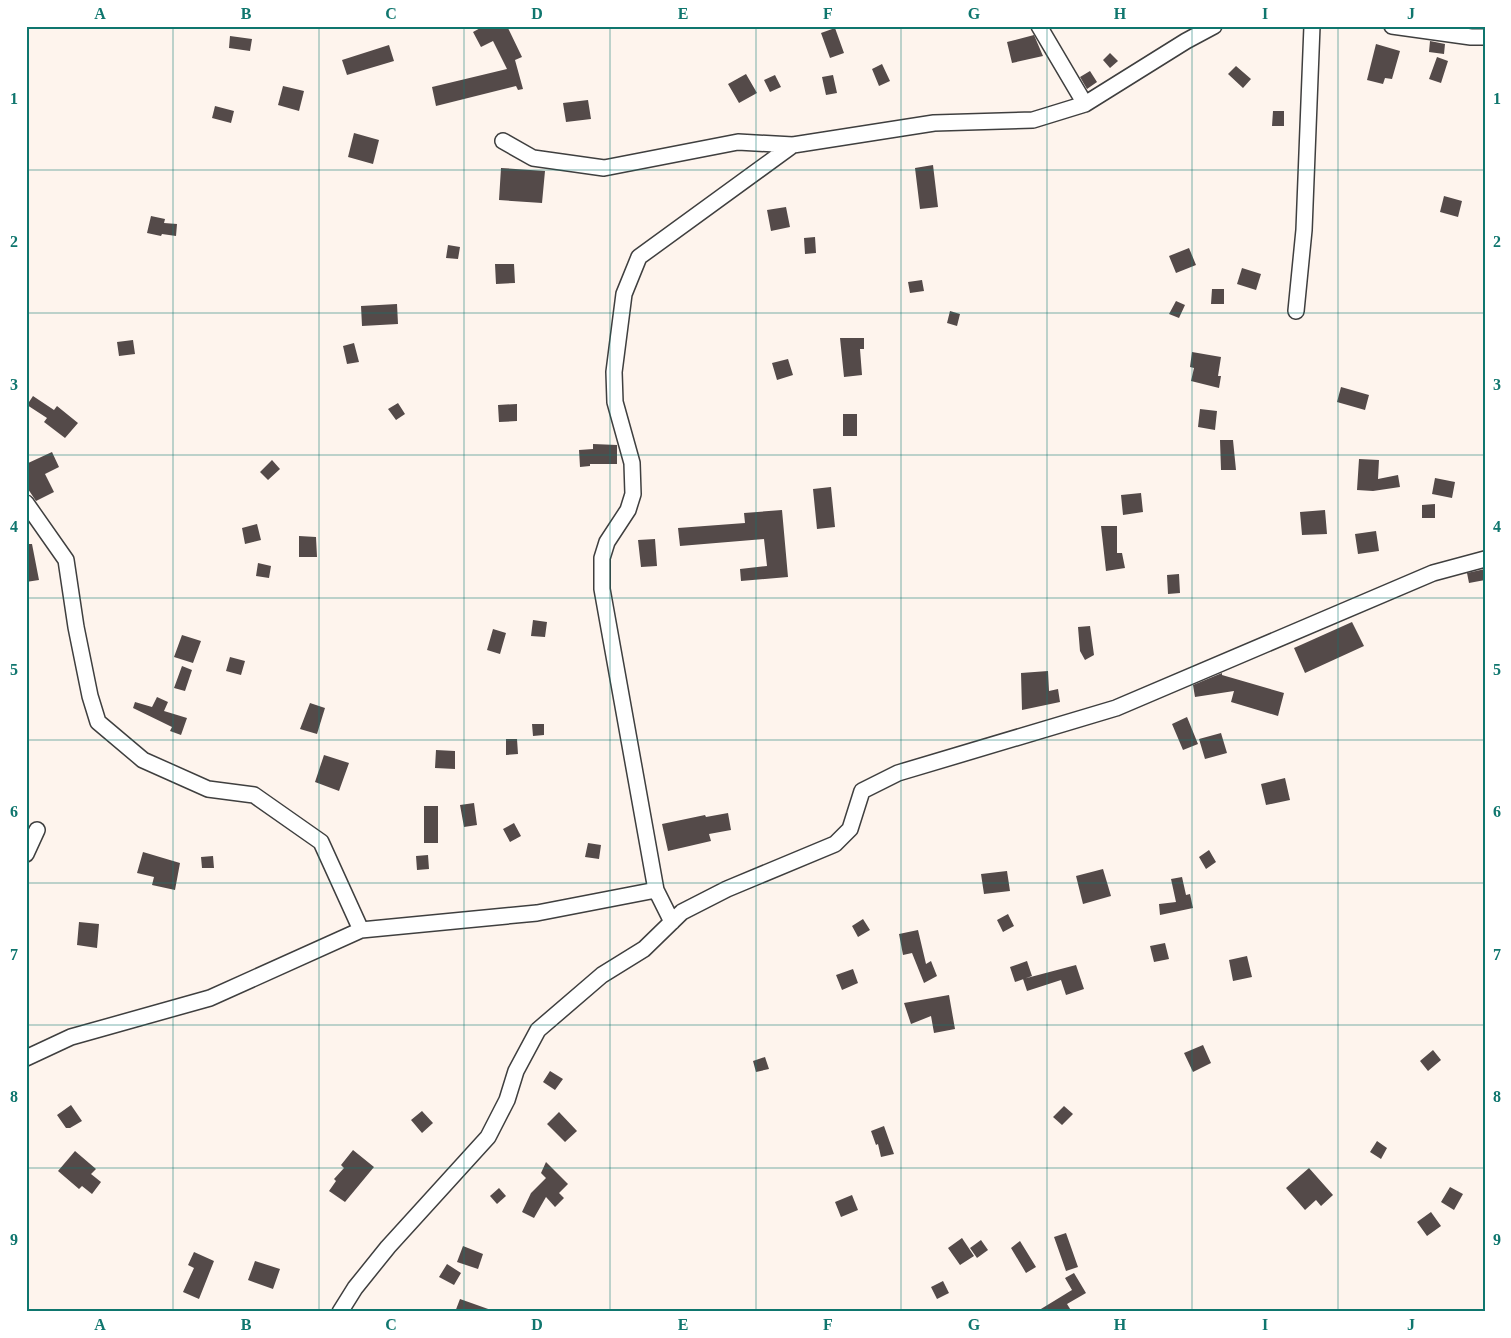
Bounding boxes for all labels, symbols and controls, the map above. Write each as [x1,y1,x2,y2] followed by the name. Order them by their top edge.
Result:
[94,5,106,22] text: A
[241,5,252,22] text: B
[385,5,397,22] text: C
[531,5,543,22] text: D
[678,5,688,22] text: E
[823,5,833,22] text: F
[968,5,981,22] text: G
[1114,5,1127,22] text: H
[1262,5,1268,22] text: I
[1407,5,1415,22] text: J
[10,90,18,107] text: 1
[1493,90,1501,107] text: 1
[10,233,18,250] text: 2
[1493,233,1501,250] text: 2
[10,376,18,393] text: 3
[1493,376,1501,393] text: 3
[10,518,18,535] text: 4
[1493,518,1501,535] text: 4
[10,661,18,678] text: 5
[1493,661,1501,678] text: 5
[10,803,18,820] text: 6
[1493,803,1501,820] text: 6
[10,946,18,963] text: 7
[1493,946,1501,963] text: 7
[10,1088,18,1105] text: 8
[1493,1088,1501,1105] text: 8
[10,1231,18,1248] text: 9
[1493,1231,1501,1248] text: 9
[94,1316,106,1333] text: A
[241,1316,252,1333] text: B
[385,1316,397,1333] text: C
[531,1316,543,1333] text: D
[678,1316,688,1333] text: E
[823,1316,833,1333] text: F
[968,1316,981,1333] text: G
[1114,1316,1127,1333] text: H
[1262,1316,1268,1333] text: I
[1407,1316,1415,1333] text: J

